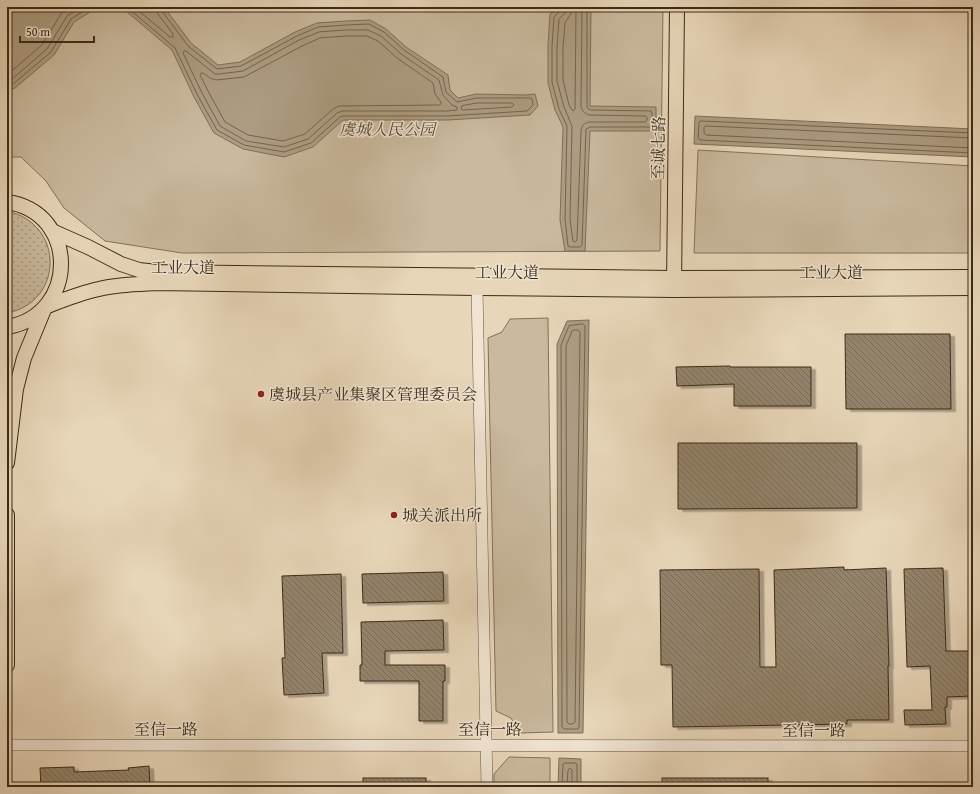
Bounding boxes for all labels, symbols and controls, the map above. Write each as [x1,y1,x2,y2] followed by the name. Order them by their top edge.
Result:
[20,18,94,44] scale bar
[26,23,50,40] text: 50 m
[645,116,671,180] street label: 至诚七路
[339,117,438,141] park label: 虞城人民公园
[151,255,215,279] street label: 工业大道
[475,260,539,284] street label: 工业大道
[799,260,863,284] street label: 工业大道
[269,382,477,406] place label: 虞城县产业集聚区管理委员会
[256,389,266,399] marker: 虞城县产业集聚区管理委员会
[402,503,482,527] place label: 城关派出所
[389,510,399,520] marker: 城关派出所
[134,717,198,741] street label: 至信一路
[458,717,522,741] street label: 至信一路
[782,718,846,742] street label: 至信一路

